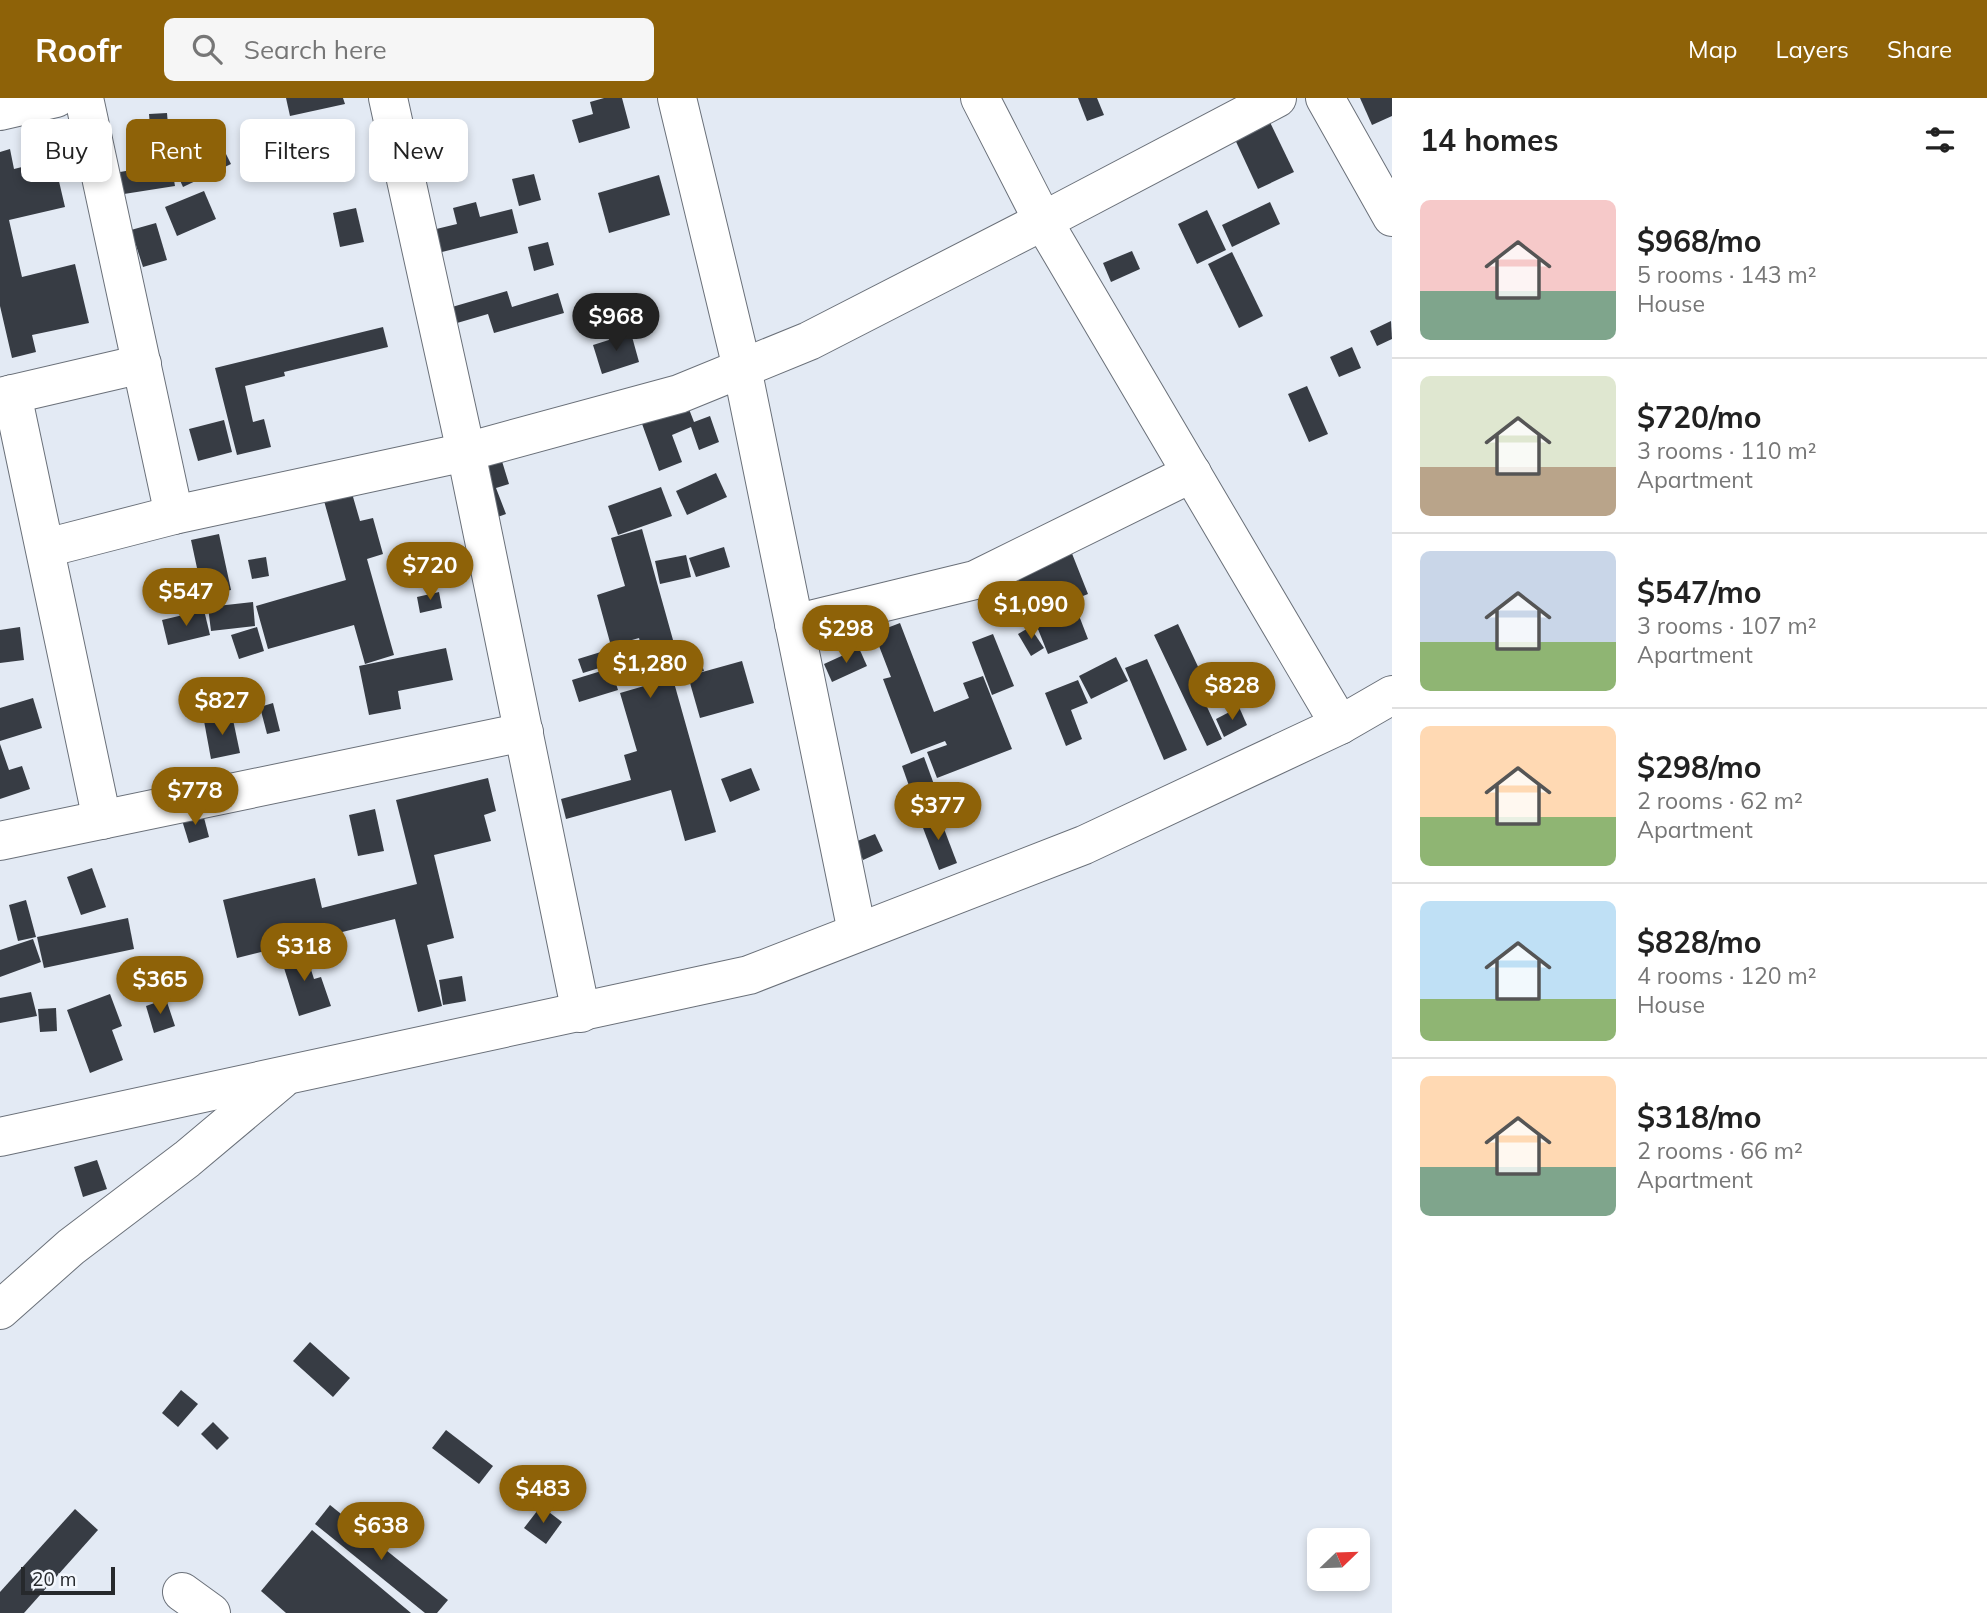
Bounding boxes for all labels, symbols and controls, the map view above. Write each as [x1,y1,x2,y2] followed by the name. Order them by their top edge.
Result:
[164,18,654,81] search box
[35,29,122,70] text: Roofr
[188,30,226,68] icon: search
[244,33,387,66] text: Search here
[1688,34,1737,64] text: Map
[1775,34,1849,64] text: Layers
[1887,34,1952,64] text: Share
[21,119,112,182] chip: Buy
[126,119,226,182] chip: Rent
[240,119,355,182] chip: Filters
[369,119,468,182] chip: New
[1420,121,1559,159] text: 14 homes
[1921,121,1959,159] icon: filters
[1637,222,1761,260] text: $968/mo
[1476,228,1560,312] icon: home
[1637,260,1817,289] text: 5 rooms · 143 m²
[1637,289,1705,318] text: House
[575,294,657,353] pin: $968
[588,301,644,330] text: $968
[1637,398,1761,436] text: $720/mo
[1476,404,1560,488] icon: home
[1637,436,1817,465] text: 3 rooms · 110 m²
[1637,465,1753,494] text: Apartment
[389,542,471,602] pin: $720
[402,550,458,579] text: $720
[145,568,227,628] pin: $547
[1637,573,1761,611] text: $547/mo
[158,576,214,605] text: $547
[1476,579,1560,663] icon: home
[974,582,1088,641] pin: $1,090
[994,589,1068,618] text: $1,090
[805,606,887,665] pin: $298
[1637,611,1817,640] text: 3 rooms · 107 m²
[818,613,874,642] text: $298
[593,640,707,700] pin: $1,280
[1637,640,1753,669] text: Apartment
[613,648,687,677] text: $1,280
[1191,662,1273,722] pin: $828
[1204,670,1260,699] text: $828
[181,678,263,737] pin: $827
[194,685,250,714] text: $827
[1637,748,1761,786] text: $298/mo
[1476,754,1560,838] icon: home
[154,768,236,827] pin: $778
[167,775,223,804] text: $778
[897,782,979,842] pin: $377
[1637,786,1803,815] text: 2 rooms · 62 m²
[910,790,966,819] text: $377
[1637,815,1753,844] text: Apartment
[1637,923,1761,961] text: $828/mo
[263,924,345,983] pin: $318
[1476,929,1560,1013] icon: home
[276,931,332,960] text: $318
[119,956,201,1016] pin: $365
[1637,961,1817,990] text: 4 rooms · 120 m²
[132,964,188,993] text: $365
[1637,990,1705,1019] text: House
[1637,1098,1761,1136] text: $318/mo
[1476,1104,1560,1188] icon: home
[1637,1136,1803,1165] text: 2 rooms · 66 m²
[1637,1165,1753,1194] text: Apartment
[502,1466,584,1525] pin: $483
[515,1473,571,1502] text: $483
[340,1502,422,1562] pin: $638
[353,1510,409,1539] text: $638
[1307,1528,1370,1591] north arrow
[1307,1528,1370,1591] map controls
[21,1564,116,1596] scale bar
[32,1567,76,1591] text: 20 m

